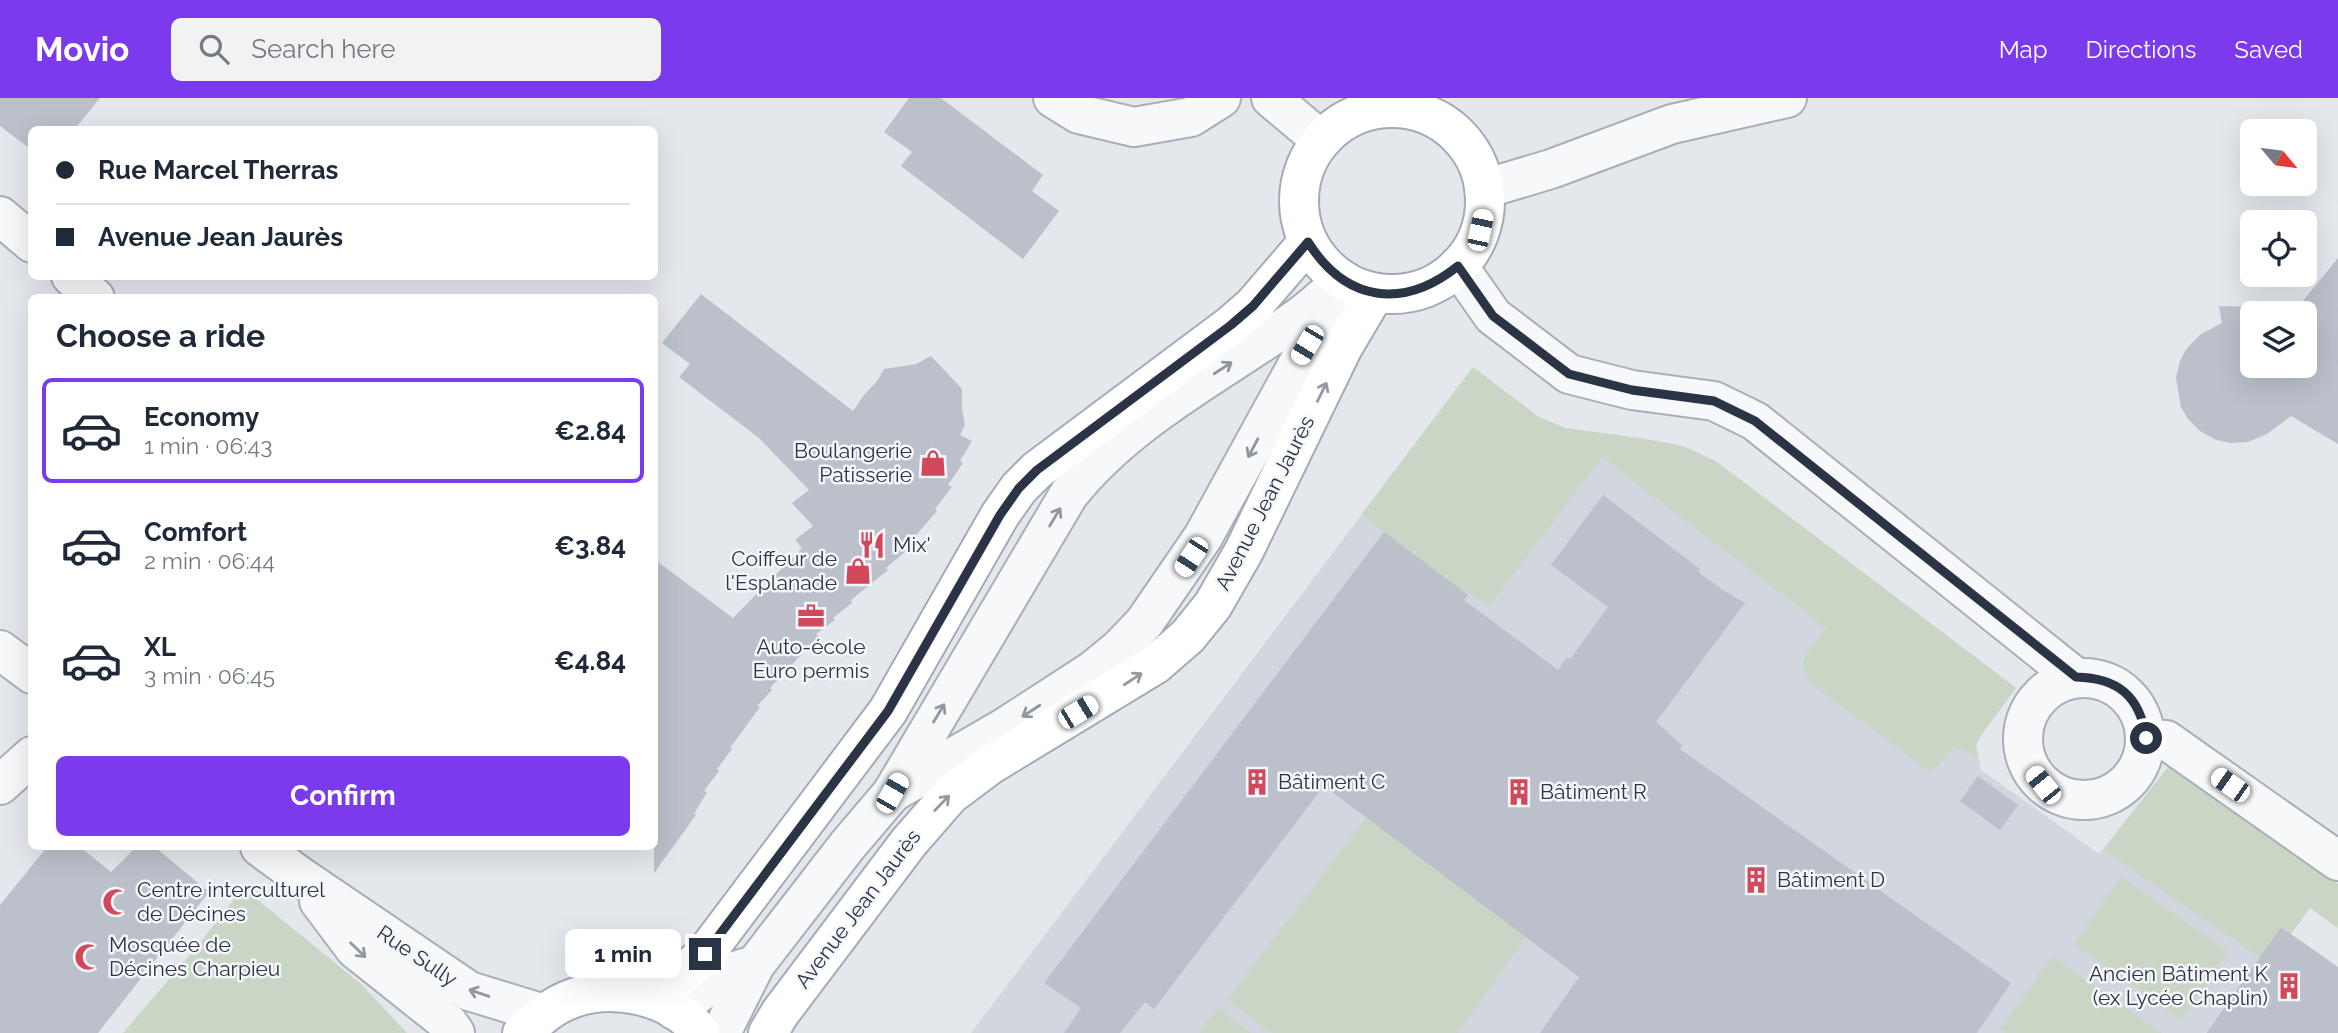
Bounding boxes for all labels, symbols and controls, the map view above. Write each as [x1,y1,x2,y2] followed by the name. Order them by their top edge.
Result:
[171,18,661,81] search box
[35,30,129,69] text: Movio
[195,30,233,68] icon: search
[251,34,396,64] text: Search here
[1999,35,2048,64] text: Map
[2086,35,2196,64] text: Directions
[2234,35,2303,64] text: Saved
[2240,119,2317,196] north arrow
[2240,119,2317,378] map controls
[98,155,338,185] text: Rue Marcel Therras
[1466,207,1495,253] car
[2240,210,2317,287] button: locate
[98,222,343,252] text: Avenue Jean Jaurès
[2240,301,2317,378] button: layers
[56,317,265,354] text: Choose a ride
[1288,322,1327,368] car
[1213,360,1232,375] one-way arrow
[1315,382,1329,403] one-way arrow
[60,399,123,462] icon: car
[144,402,259,432] text: Economy
[1210,411,1319,594] street label: Avenue Jean Jaurès
[554,416,626,446] text: €2.84
[144,432,272,459] text: 1 min · 06:43
[1245,437,1259,458] one-way arrow
[794,438,912,487] place label: Boulangerie Patisserie
[918,448,948,478] shop icon: Boulangerie Patisserie
[1048,507,1062,527] one-way arrow
[60,514,123,577] icon: car
[144,517,247,547] text: Comfort
[857,530,887,560] restaurant icon: Mix'
[554,531,626,561] text: €3.84
[893,532,931,557] place label: Mix'
[1171,534,1212,580] car
[725,546,837,595] place label: Coiffeur de l'Esplanade
[144,547,275,574] text: 2 min · 06:44
[843,556,873,586] shop icon: Coiffeur de l'Esplanade
[796,601,826,631] office icon: Auto-école Euro permis
[60,629,123,692] icon: car
[144,632,176,662] text: XL
[753,634,869,683] place label: Auto-école Euro permis
[554,646,626,676] text: €4.84
[144,662,275,689] text: 3 min · 06:45
[1122,672,1142,686] one-way arrow
[1055,692,1102,732] car
[932,703,946,723] one-way arrow
[1021,704,1041,718] one-way arrow
[2130,722,2162,754] route start
[56,756,630,836] button: Confirm
[2022,762,2065,808] car
[2207,764,2254,806] car
[1242,767,1272,797] building icon: Bâtiment C
[1278,769,1386,794] place label: Bâtiment C
[873,770,912,816] car
[1504,777,1534,807] building icon: Bâtiment R
[1540,779,1647,804] place label: Bâtiment R
[934,795,951,812] one-way arrow
[790,824,926,993] street label: Avenue Jean Jaurès
[1741,865,1771,895] building icon: Bâtiment D
[1777,867,1885,892] place label: Bâtiment D
[137,877,325,926] place label: Centre interculturel de Décines
[101,887,131,917] mosque icon: Centre interculturel de Décines
[372,920,462,992] street label: Rue Sully
[565,930,680,978] callout: 1 min
[109,932,280,981] place label: Mosquée de Décines Charpieu
[689,938,721,970] route end
[594,940,652,967] text: 1 min
[350,941,367,958] one-way arrow
[73,942,103,972] mosque icon: Mosquée de Décines Charpieu
[2089,961,2268,1010] place label: Ancien Bâtiment K (ex Lycée Chaplin)
[2274,971,2304,1001] building icon: Ancien Bâtiment K (ex Lycée Chaplin)
[468,986,490,998] one-way arrow

